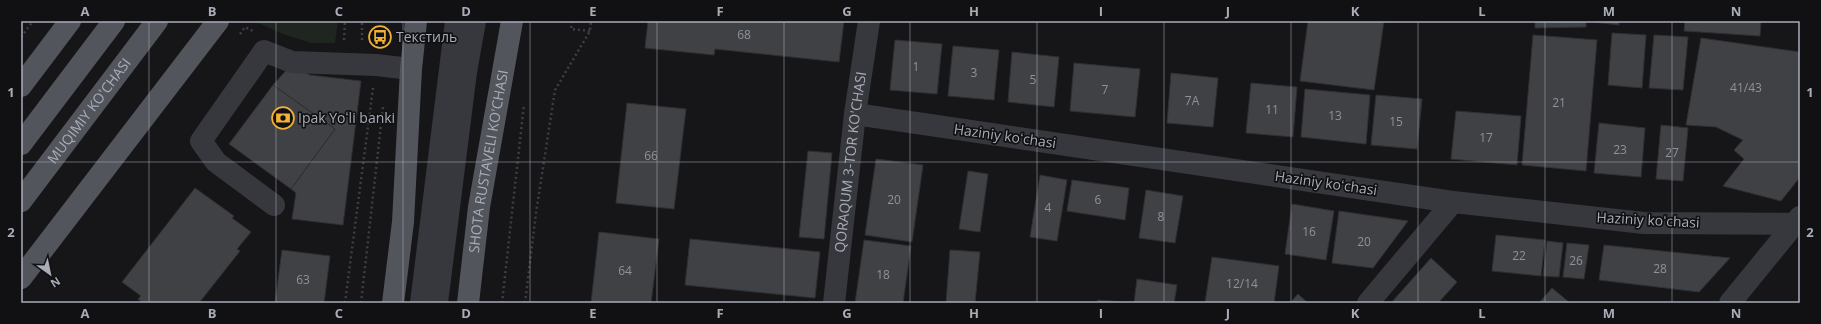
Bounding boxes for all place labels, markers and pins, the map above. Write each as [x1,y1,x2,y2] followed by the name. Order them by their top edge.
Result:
[367,24,393,50] bus stop icon: Текстиль
[396,27,457,46] place label: Текстиль
[270,105,296,131] bank icon: Ipak Yoʻli banki
[298,108,395,127] place label: Ipak Yoʻli banki

